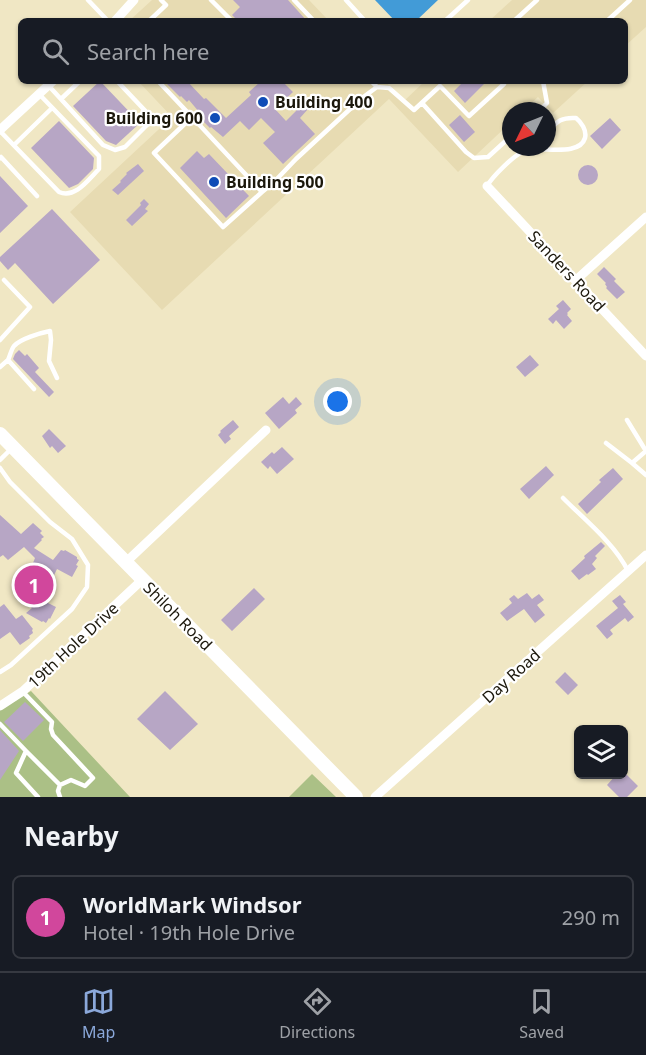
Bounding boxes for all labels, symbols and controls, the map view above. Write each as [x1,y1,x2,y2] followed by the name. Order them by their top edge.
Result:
[18,18,628,84] search box
[39,35,72,68] icon: search
[87,36,209,66] text: Search here
[275,91,373,113] place label: Building 400
[256,95,270,109] marker: Building 400
[502,102,556,156] north arrow
[105,107,203,129] place label: Building 600
[208,111,222,125] marker: Building 600
[226,171,324,193] place label: Building 500
[207,175,221,189] marker: Building 500
[524,226,610,316] street label: Sanders Road
[323,387,352,416] your location
[15,562,54,608] pin: 1
[139,577,217,655] street label: Shiloh Road
[23,597,123,693] street label: 19th Hole Drive
[477,644,545,708] street label: Day Road
[574,725,628,779] map controls
[574,725,628,779] button: layers
[24,818,119,854] text: Nearby
[83,889,302,919] text: WorldMark Windsor
[40,904,51,931] text: 1
[562,904,620,931] text: 290 m
[83,919,295,946] text: Hotel · 19th Hole Drive
[82,985,115,1043] tab: Map
[279,985,355,1043] tab: Directions
[519,985,564,1043] tab: Saved

